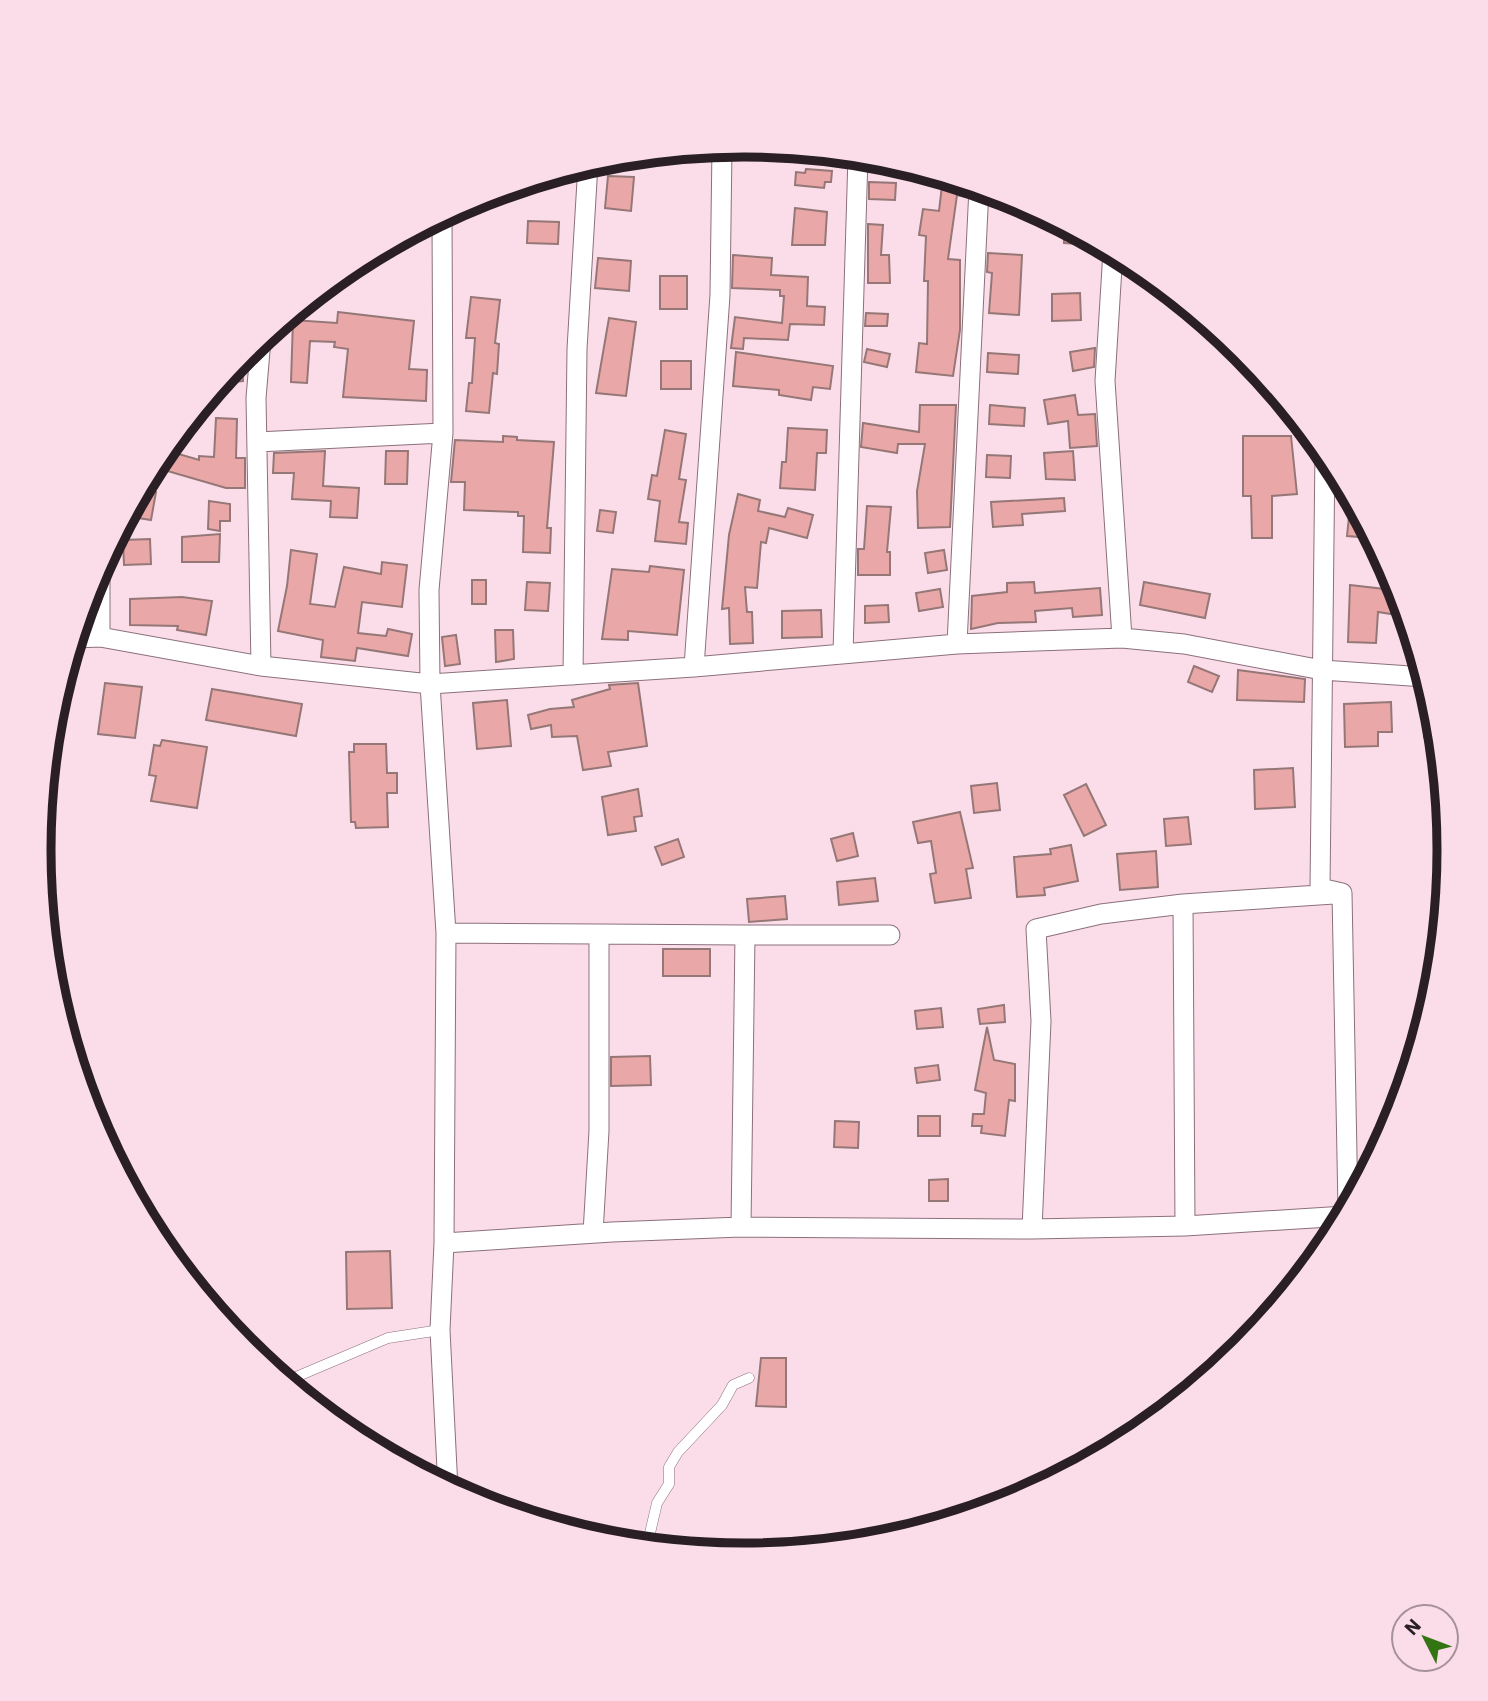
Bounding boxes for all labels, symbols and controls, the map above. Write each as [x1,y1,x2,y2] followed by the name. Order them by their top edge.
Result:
[1390,1603,1460,1673] north arrow
[1399,1613,1426,1640] text: N

